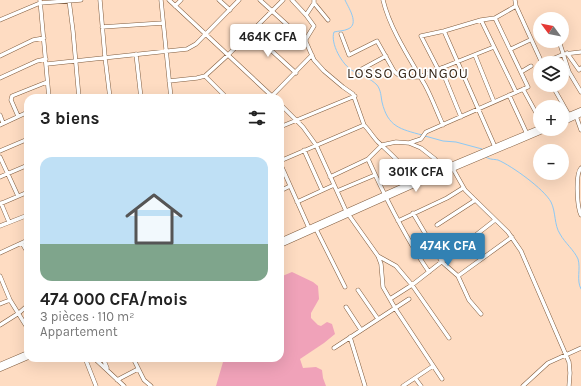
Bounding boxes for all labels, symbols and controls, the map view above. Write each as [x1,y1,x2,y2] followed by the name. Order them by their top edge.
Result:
[533,12,569,48] north arrow
[533,12,569,180] map controls
[227,24,309,58] pin: 464K CFA
[239,29,297,44] text: 464K CFA
[533,56,569,92] button: layers
[347,65,469,82] district label: LOSSO GOUNGOU
[533,100,569,136] button: +
[246,107,268,129] icon: filters
[40,108,99,128] text: 3 biens
[533,144,569,180] button: −
[375,159,457,193] pin: 301K CFA
[388,164,444,179] text: 301K CFA
[118,183,190,255] icon: home
[407,233,489,267] pin: 474K CFA
[420,238,476,253] text: 474K CFA
[40,289,187,309] text: 474 000 CFA/mois
[40,309,134,324] text: 3 pièces · 110 m²
[40,324,118,339] text: Appartement

